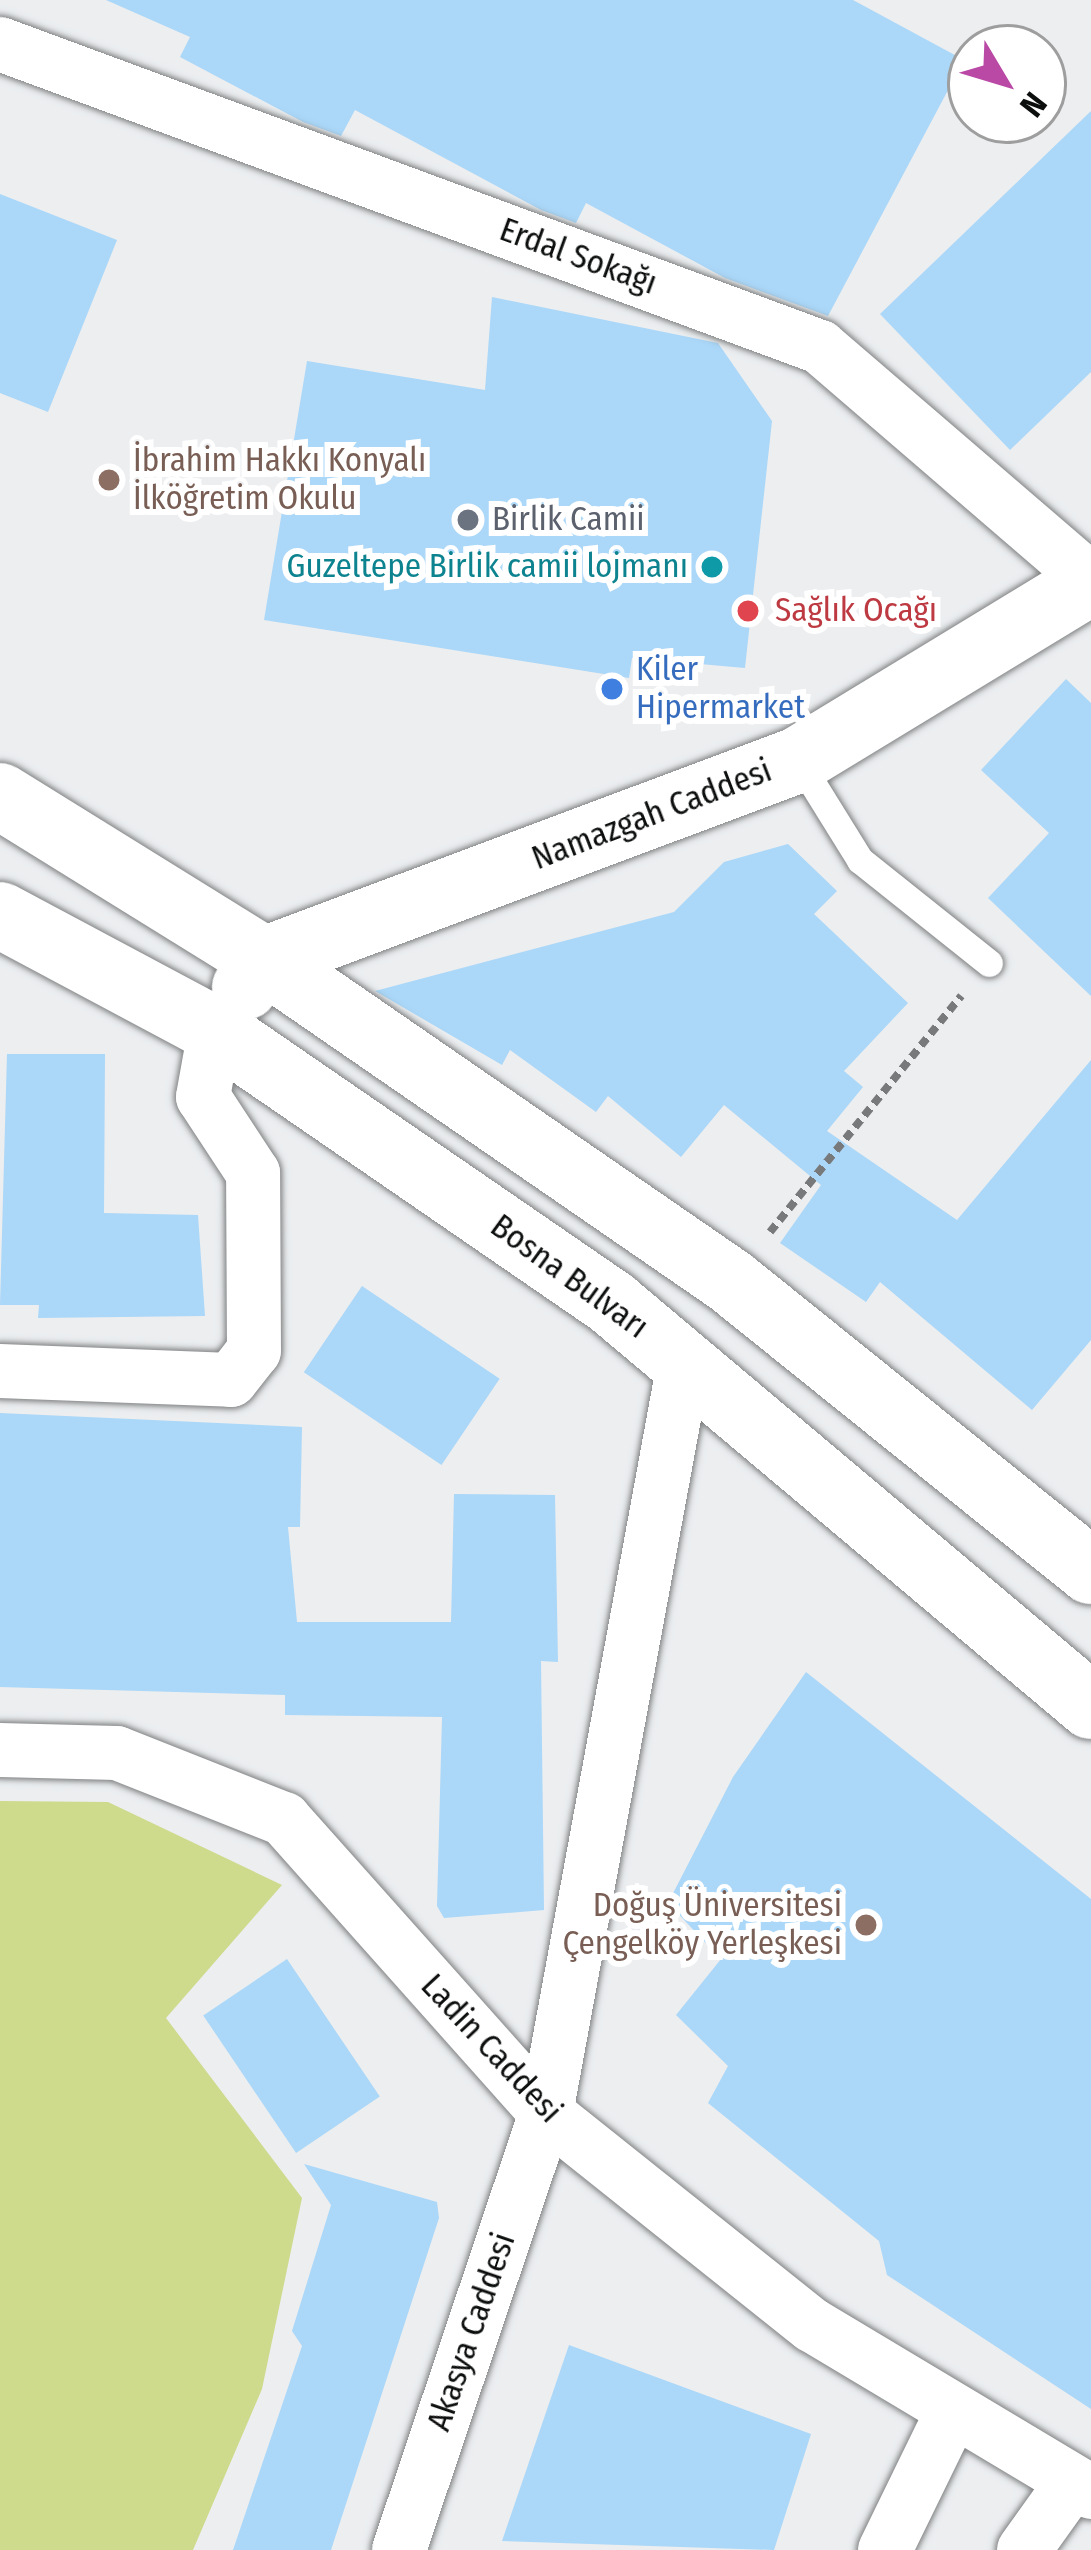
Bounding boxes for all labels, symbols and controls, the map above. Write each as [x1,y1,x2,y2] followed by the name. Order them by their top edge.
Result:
[947,24,1067,144] north arrow
[1011,84,1055,124] text: N
[494,210,662,304] street label: Erdal Sokağı
[133,441,426,519] place label: İbrahim Hakkı Konyalı İlköğretim Okulu
[96,467,122,493] marker: İbrahim Hakkı Konyalı İlköğretim Okulu
[492,500,645,540] place label: Birlik Camii
[455,507,481,533] marker: Birlik Camii
[287,547,688,587] place label: Guzeltepe Birlik camii lojmanı
[699,554,725,580] marker: Guzeltepe Birlik camii lojmanı
[775,591,937,631] place label: Sağlık Ocağı
[732,595,764,627] marker: Sağlık Ocağı
[636,650,805,728] place label: Kiler Hipermarket
[599,676,625,702] marker: Kiler Hipermarket
[527,751,777,879] street label: Namazgah Caddesi
[483,1207,655,1347] street label: Bosna Bulvarı
[562,1886,842,1964] place label: Doğuş Üniversitesi Çengelköy Yerleşkesi
[853,1912,879,1938] marker: Doğuş Üniversitesi Çengelköy Yerleşkesi
[412,1967,570,2131] street label: Ladin Caddesi
[420,2228,524,2436] street label: Akasya Caddesi

